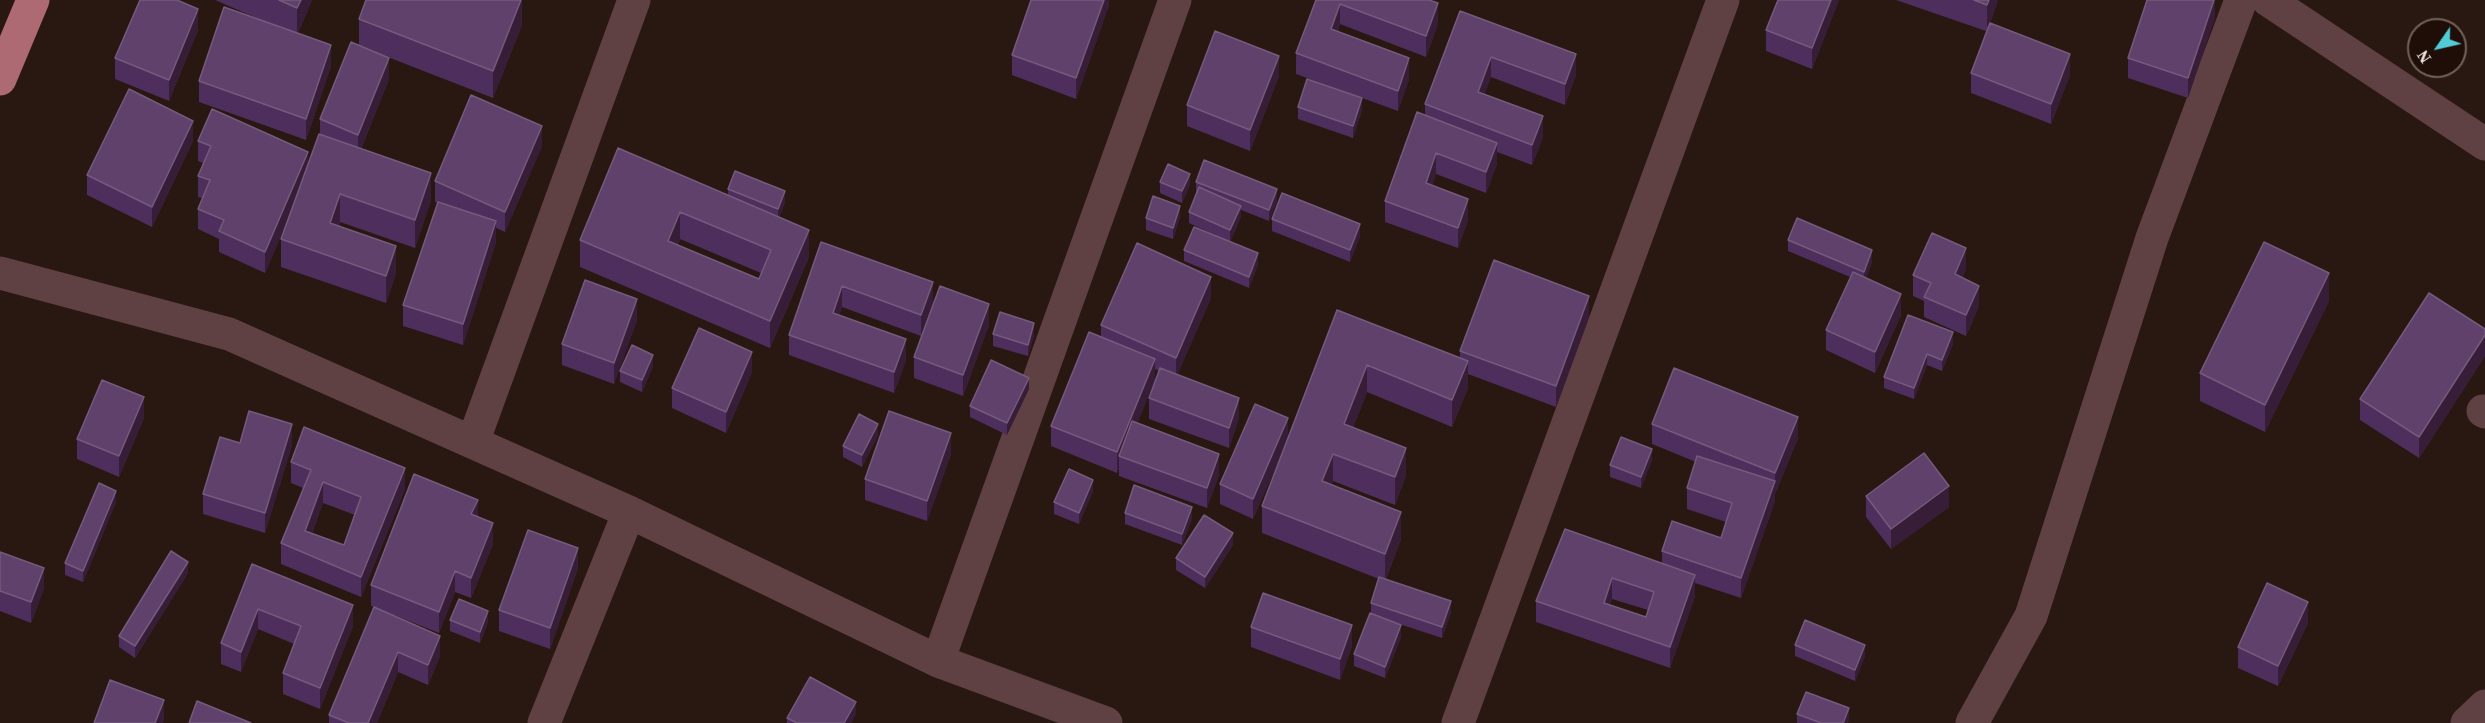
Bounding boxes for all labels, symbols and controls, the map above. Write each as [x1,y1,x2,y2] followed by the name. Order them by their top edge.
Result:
[2407,18,2467,78] north arrow
[2411,46,2436,68] text: N

